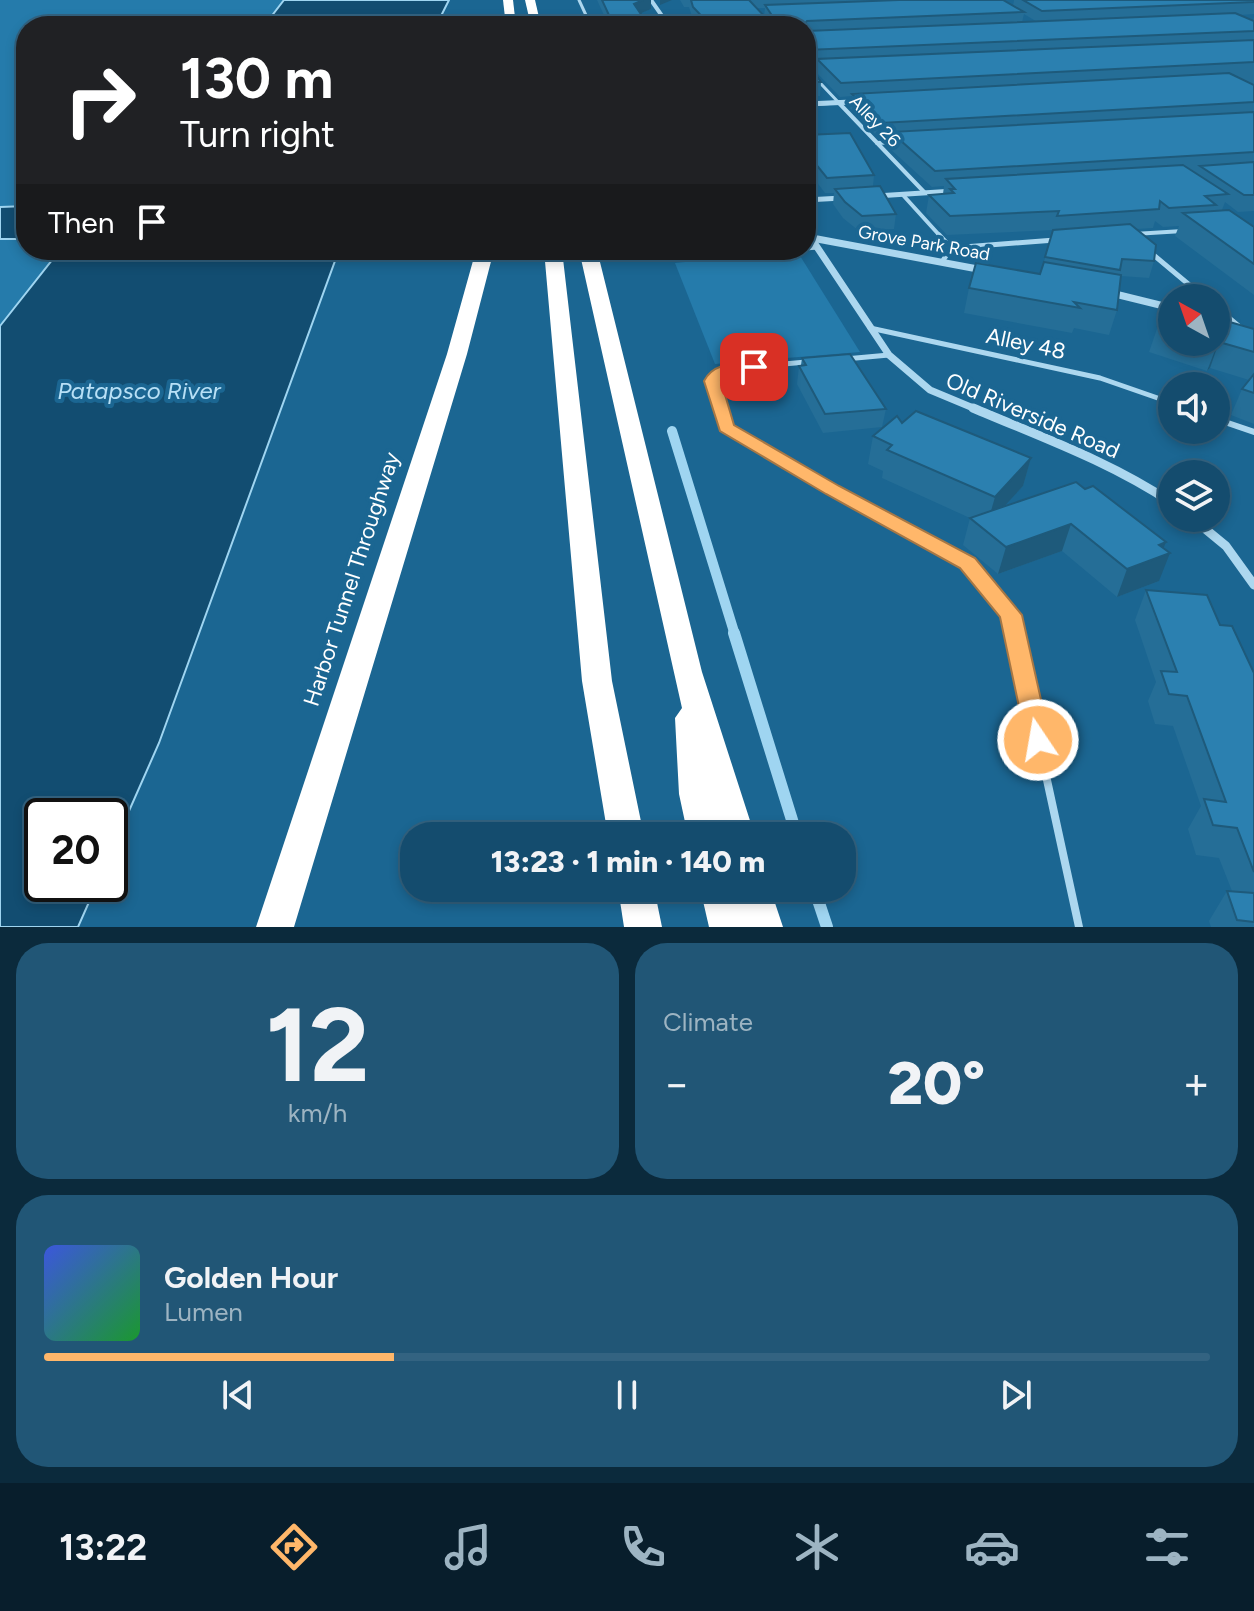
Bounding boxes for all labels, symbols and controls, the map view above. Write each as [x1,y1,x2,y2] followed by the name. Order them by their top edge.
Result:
[180,45,333,112] text: 130 m
[48,48,152,152] icon: right
[845,90,905,152] street label: Alley 26
[180,113,335,156] text: Turn right
[130,200,174,244] icon: arrive
[48,204,114,241] text: Then
[856,221,992,265] street label: Grove Park Road
[1158,284,1230,356] north arrow
[1158,284,1230,532] map controls
[984,322,1068,365] street label: Alley 48
[720,333,788,401] pin
[732,345,776,389] icon: arrive
[942,367,1124,464] street label: Old Riverside Road
[1158,372,1230,444] button: sound
[57,376,222,405] water label: Patapsco River
[298,448,405,710] street label: Harbor Tunnel Throughway
[1158,460,1230,532] button: layers
[996,698,1080,782] position arrow
[24,798,128,902] speed limit sign: 20
[491,843,765,880] text: 13:23 · 1 min · 140 m
[265,982,370,1107] text: 12
[663,1006,753,1038] text: Climate
[888,1047,985,1119] text: 20°
[663,1057,690,1110] text: −
[1183,1057,1210,1110] text: +
[288,1097,347,1129] text: km/h
[164,1259,338,1296] text: Golden Hour
[164,1296,243,1328] text: Lumen
[216,1373,260,1417] icon: previous
[605,1373,649,1417] icon: pause
[994,1373,1038,1417] icon: next
[266,1519,322,1575] icon: directions
[440,1519,496,1575] icon: music
[615,1519,671,1575] icon: phone
[789,1519,845,1575] icon: climate
[964,1519,1020,1575] icon: car
[1139,1519,1195,1575] icon: filters
[59,1526,147,1569] text: 13:22

